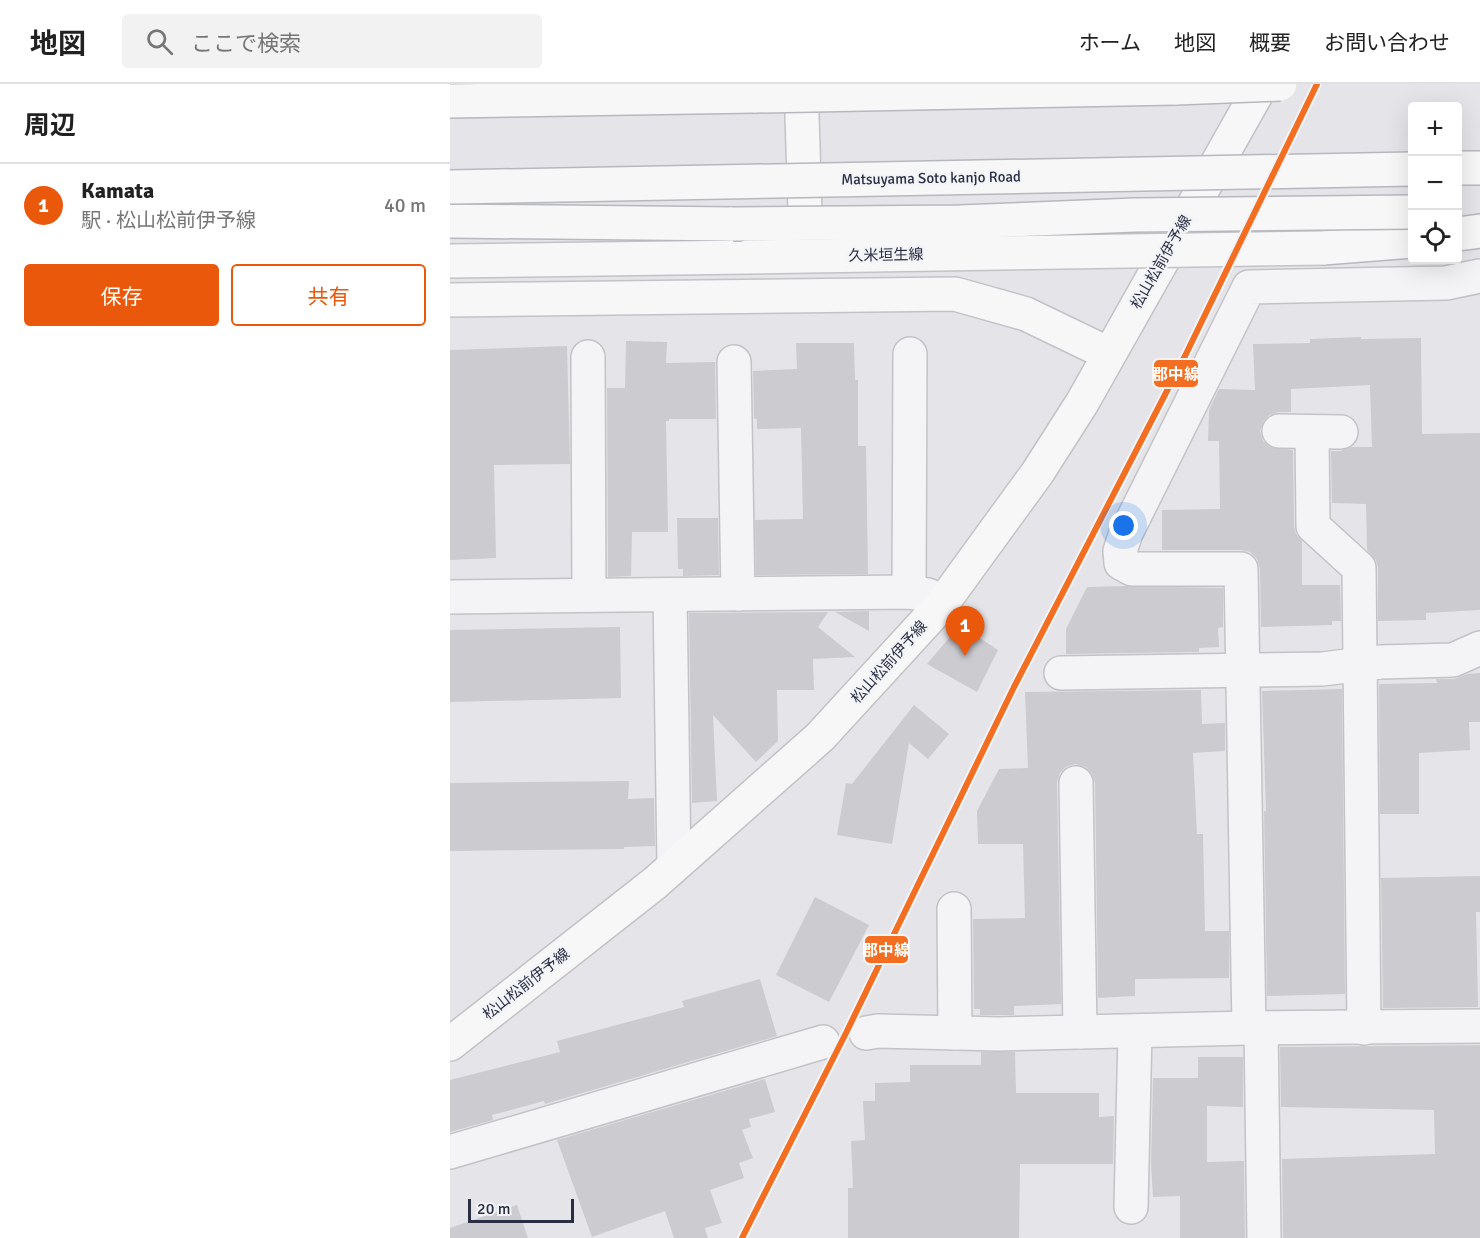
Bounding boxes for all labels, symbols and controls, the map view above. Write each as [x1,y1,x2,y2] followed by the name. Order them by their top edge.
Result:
[122,14,542,68] search box
[143,25,176,58] icon: search
[30,27,86,61] text: 地図
[191,30,301,57] text: ここで検索
[1079,30,1141,56] text: ホーム
[1174,30,1216,56] text: 地図
[1249,30,1291,56] text: 概要
[1324,30,1450,56] text: お問い合わせ
[1408,102,1462,264] map controls
[1408,102,1462,156] button: +
[24,110,76,142] text: 周辺
[1408,156,1462,210] button: −
[841,167,1021,189] street label: Matsuyama Soto kanjo Road
[81,177,154,204] text: Kamata
[38,193,49,218] text: 1
[384,193,426,218] text: 40 m
[81,208,256,233] text: 駅 · 松山松前伊予線
[1408,210,1462,264] button: locate
[1127,212,1195,312] street label: 松山松前伊予線
[848,245,924,265] street label: 久米垣生線
[24,264,219,326] button: 保存
[231,264,426,326] button: 共有
[1153,359,1199,388] line badge: 郡中線
[1152,365,1200,385] text: 郡中線
[1109,511,1138,540] your location
[946,606,984,656] pin: 1
[847,617,931,707] street label: 松山松前伊予線
[864,935,909,964] line badge: 郡中線
[862,941,910,961] text: 郡中線
[479,945,573,1023] street label: 松山松前伊予線
[468,1196,574,1224] scale bar
[477,1199,511,1219] text: 20 m

